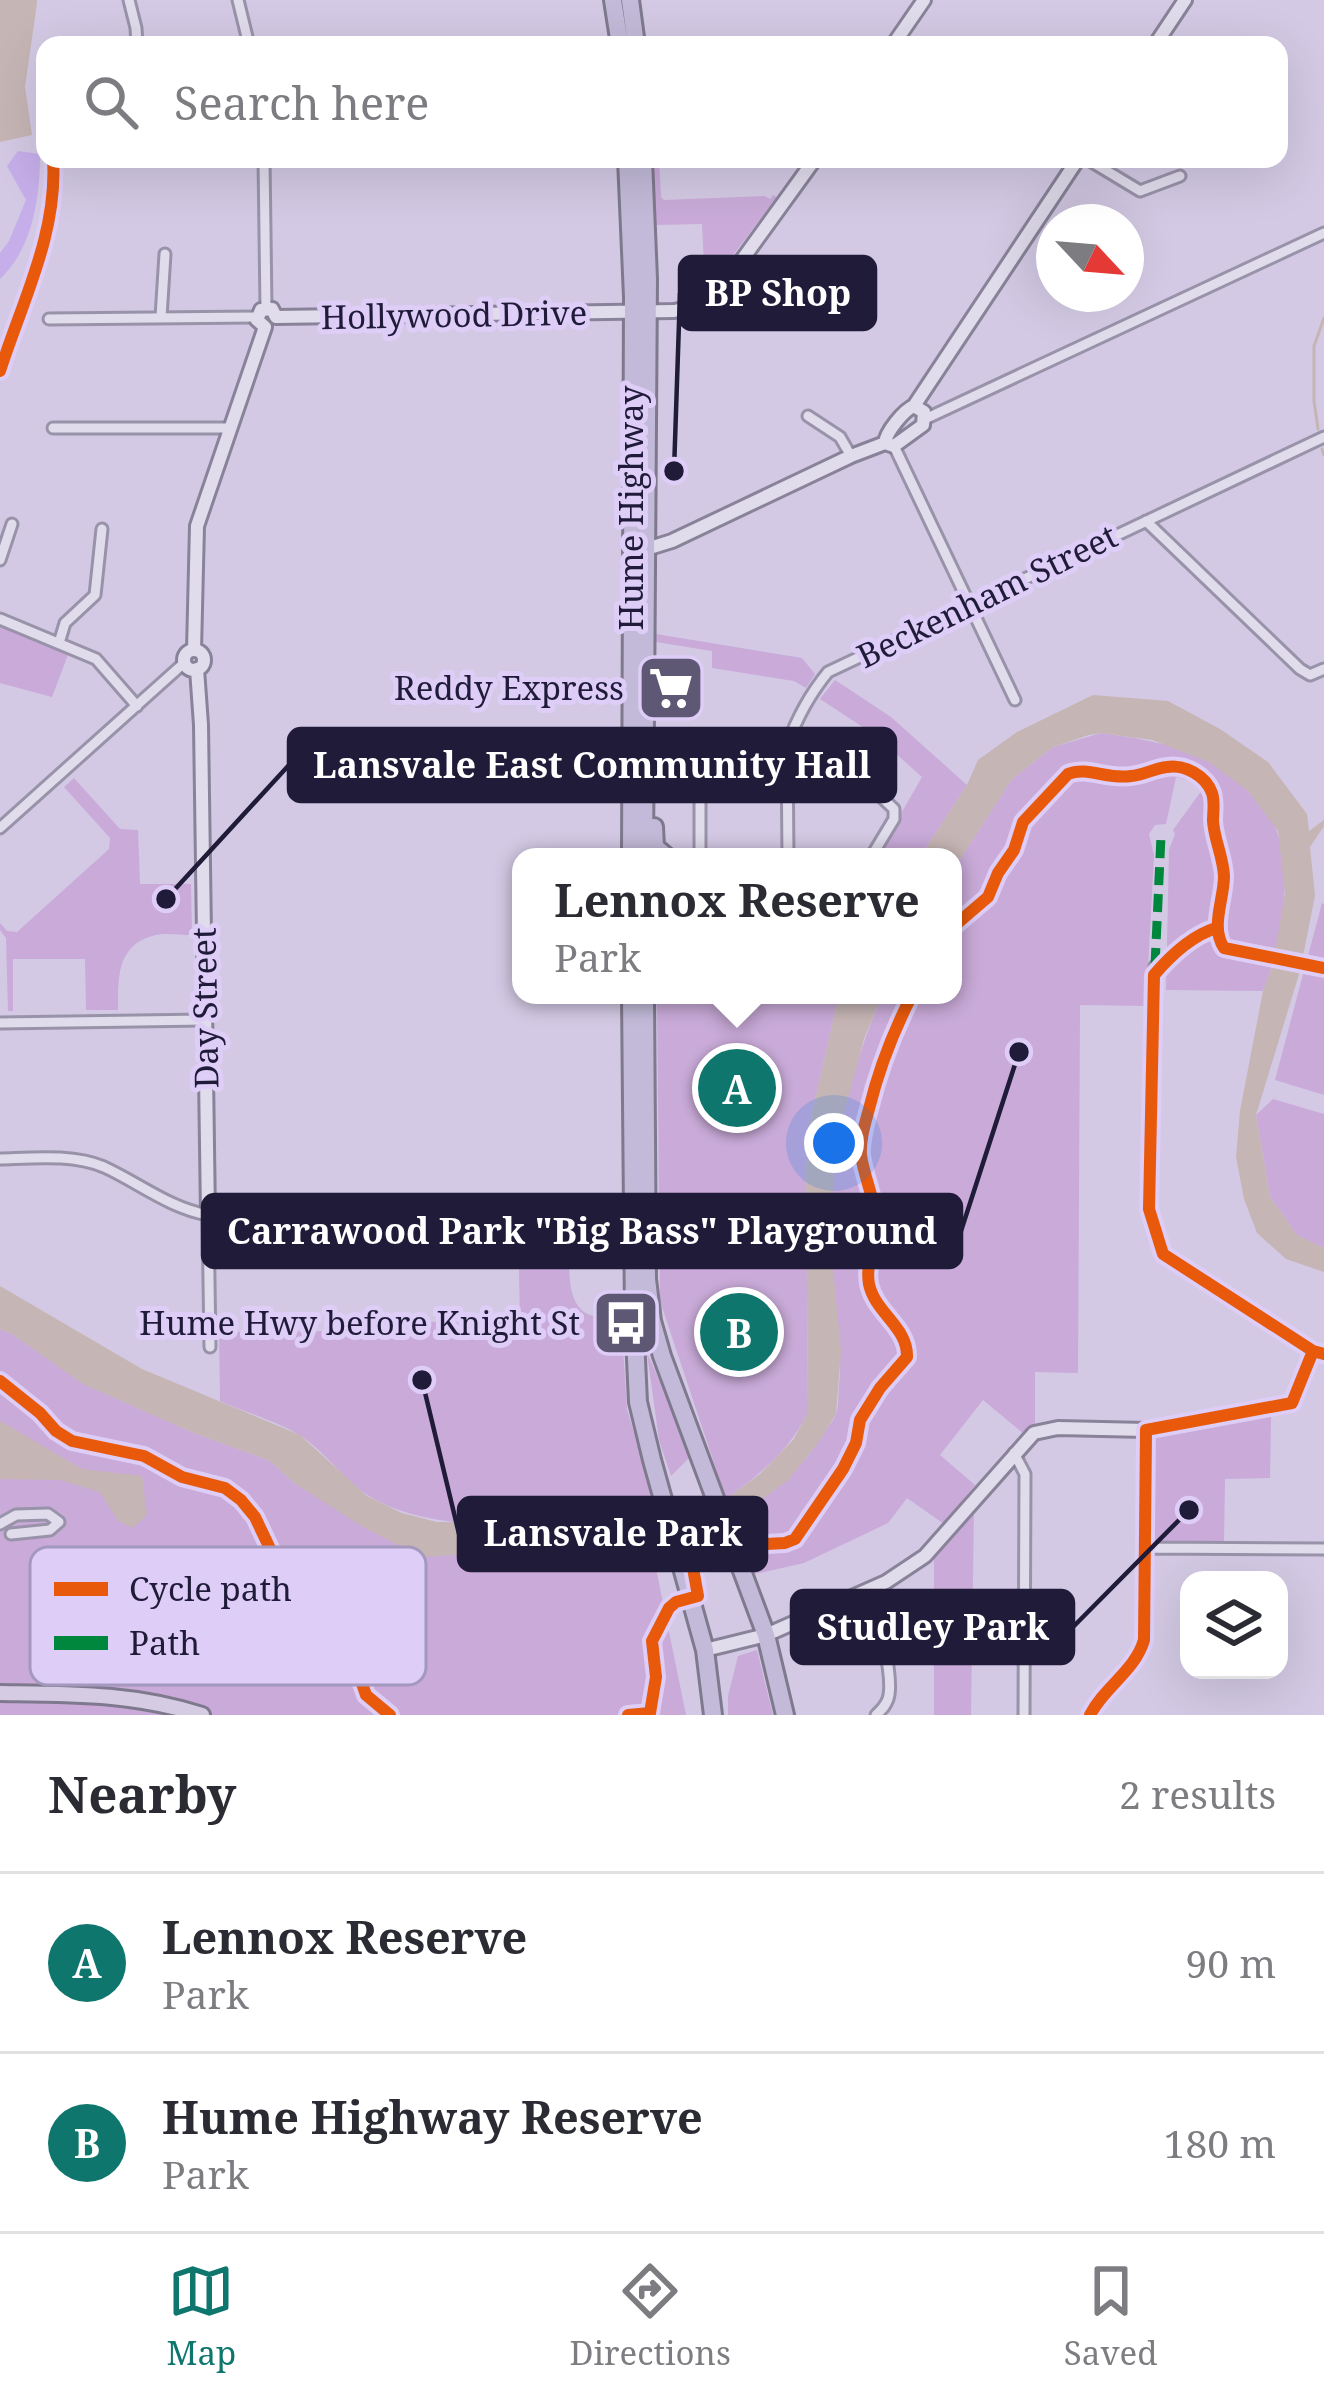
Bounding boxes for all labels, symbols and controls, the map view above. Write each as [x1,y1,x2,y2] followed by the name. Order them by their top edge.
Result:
[36,36,1288,168] search box
[78,69,144,135] icon: search
[174,72,429,133] text: Search here
[1036,204,1144,312] north arrow
[680,257,875,329] callout: BP Shop
[705,268,851,317] text: BP Shop
[320,290,588,339] street label: Hollywood Drive
[608,385,653,631] street label: Hume Highway
[849,513,1124,678] street label: Beckenham Street
[636,653,706,723] supermarket icon: Reddy Express
[394,665,624,710] place label: Reddy Express
[289,729,895,801] callout: Lansvale East Community Hall
[313,740,871,789] text: Lansvale East Community Hall
[512,848,962,1004] popup
[554,869,920,930] text: Lennox Reserve
[181,927,228,1089] street label: Day Street
[554,930,641,983] text: Park
[698,1043,776,1133] pin: A
[804,1113,864,1173] your location
[203,1195,961,1267] callout: Carrawood Park "Big Bass" Playground
[227,1206,937,1255] text: Carrawood Park "Big Bass" Playground
[700,1287,778,1377] pin: B
[591,1288,661,1358] bus stop icon: Hume Hwy before Knight St
[139,1300,580,1345] place label: Hume Hwy before Knight St
[459,1498,766,1570] callout: Lansvale Park
[484,1508,742,1557] text: Lansvale Park
[30,1547,426,1685] legend
[129,1566,292,1611] text: Cycle path
[1180,1571,1288,1679] map controls
[1180,1571,1288,1679] button: layers
[792,1591,1073,1663] callout: Studley Park
[817,1602,1049,1651] text: Studley Park
[129,1620,200,1665] text: Path
[48,1758,236,1828] text: Nearby
[1119,1767,1276,1820] text: 2 results
[162,1906,527,1967] text: Lennox Reserve
[72,1936,102,1989] text: A
[1185,1936,1276,1989] text: 90 m
[162,1967,249,2020] text: Park
[162,2086,703,2147] text: Hume Highway Reserve
[74,2116,100,2169] text: B
[1164,2116,1276,2169] text: 180 m
[162,2147,249,2200] text: Park
[167,2258,236,2375] tab: Map
[569,2258,731,2375] tab: Directions
[1064,2258,1157,2375] tab: Saved

